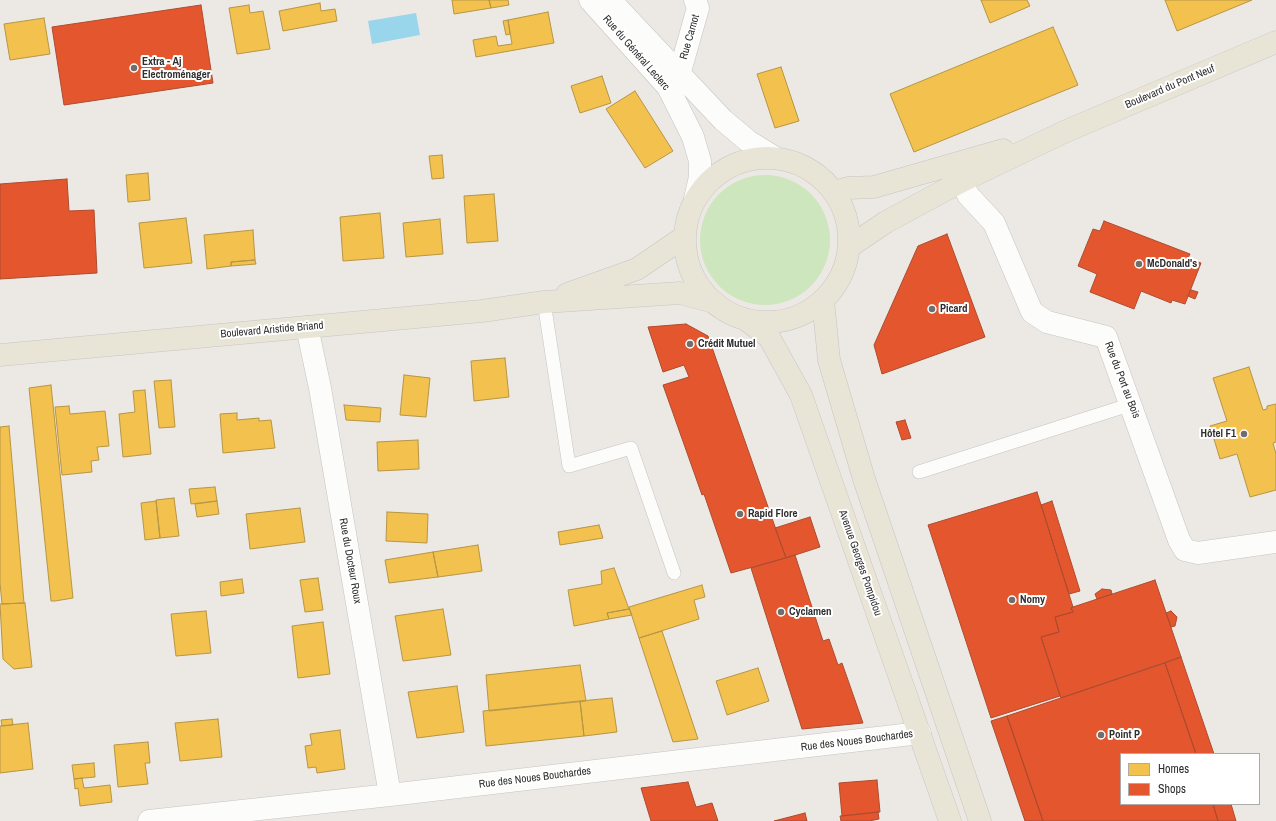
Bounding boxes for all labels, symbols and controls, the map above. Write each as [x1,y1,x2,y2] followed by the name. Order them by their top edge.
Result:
[600,13,672,93] street label: Rue du Général Leclerc
[677,13,703,61] street label: Rue Carnot
[142,55,210,81] place label: Extra - Aj Electroménager
[1123,62,1217,112] street label: Boulevard du Pont Neuf
[129,63,139,73] marker: Extra - Aj Electroménager
[1147,257,1197,271] place label: McDonald's
[1134,259,1144,269] marker: McDonald's
[940,302,968,316] place label: Picard
[927,304,937,314] marker: Picard
[220,319,324,341] street label: Boulevard Aristide Briand
[698,337,756,351] place label: Crédit Mutuel
[685,339,695,349] marker: Crédit Mutuel
[1101,340,1143,420] street label: Rue du Port au Bois
[1200,427,1236,441] place label: Hôtel F1
[1239,429,1249,439] marker: Hôtel F1
[748,507,798,521] place label: Rapid Flore
[836,508,884,618] street label: Avenue Georges Pompidou
[735,509,745,519] marker: Rapid Flore
[336,517,364,605] street label: Rue du Docteur Roux
[1020,593,1045,607] place label: Nomy
[1007,595,1017,605] marker: Nomy
[789,605,832,619] place label: Cyclamen
[776,607,786,617] marker: Cyclamen
[800,728,914,754] street label: Rue des Noues Bouchardes
[1109,728,1140,742] place label: Point P
[1096,730,1106,740] marker: Point P
[1120,753,1260,805] legend
[1158,761,1189,777] text: Homes
[478,765,592,791] street label: Rue des Noues Bouchardes
[1158,781,1186,797] text: Shops

